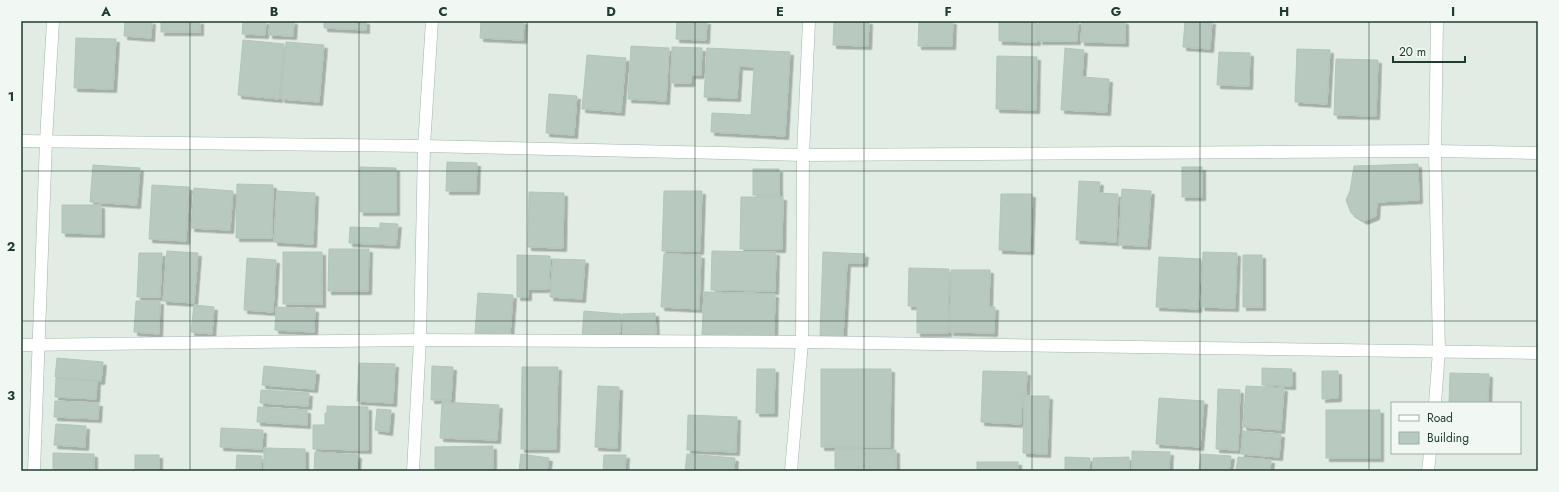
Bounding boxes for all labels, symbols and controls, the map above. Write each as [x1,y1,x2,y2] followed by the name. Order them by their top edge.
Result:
[100,2,111,21] text: A
[270,2,279,21] text: B
[438,2,448,21] text: C
[606,2,616,21] text: D
[776,2,784,21] text: E
[944,2,952,21] text: F
[1111,2,1122,21] text: G
[1279,2,1289,21] text: H
[1451,2,1455,21] text: I
[1393,38,1465,64] scale bar
[1399,43,1426,61] text: 20 m
[8,87,14,106] text: 1
[7,237,15,256] text: 2
[7,386,15,405] text: 3
[1391,402,1521,454] legend
[1427,409,1453,427] text: Road
[1427,429,1469,447] text: Building

